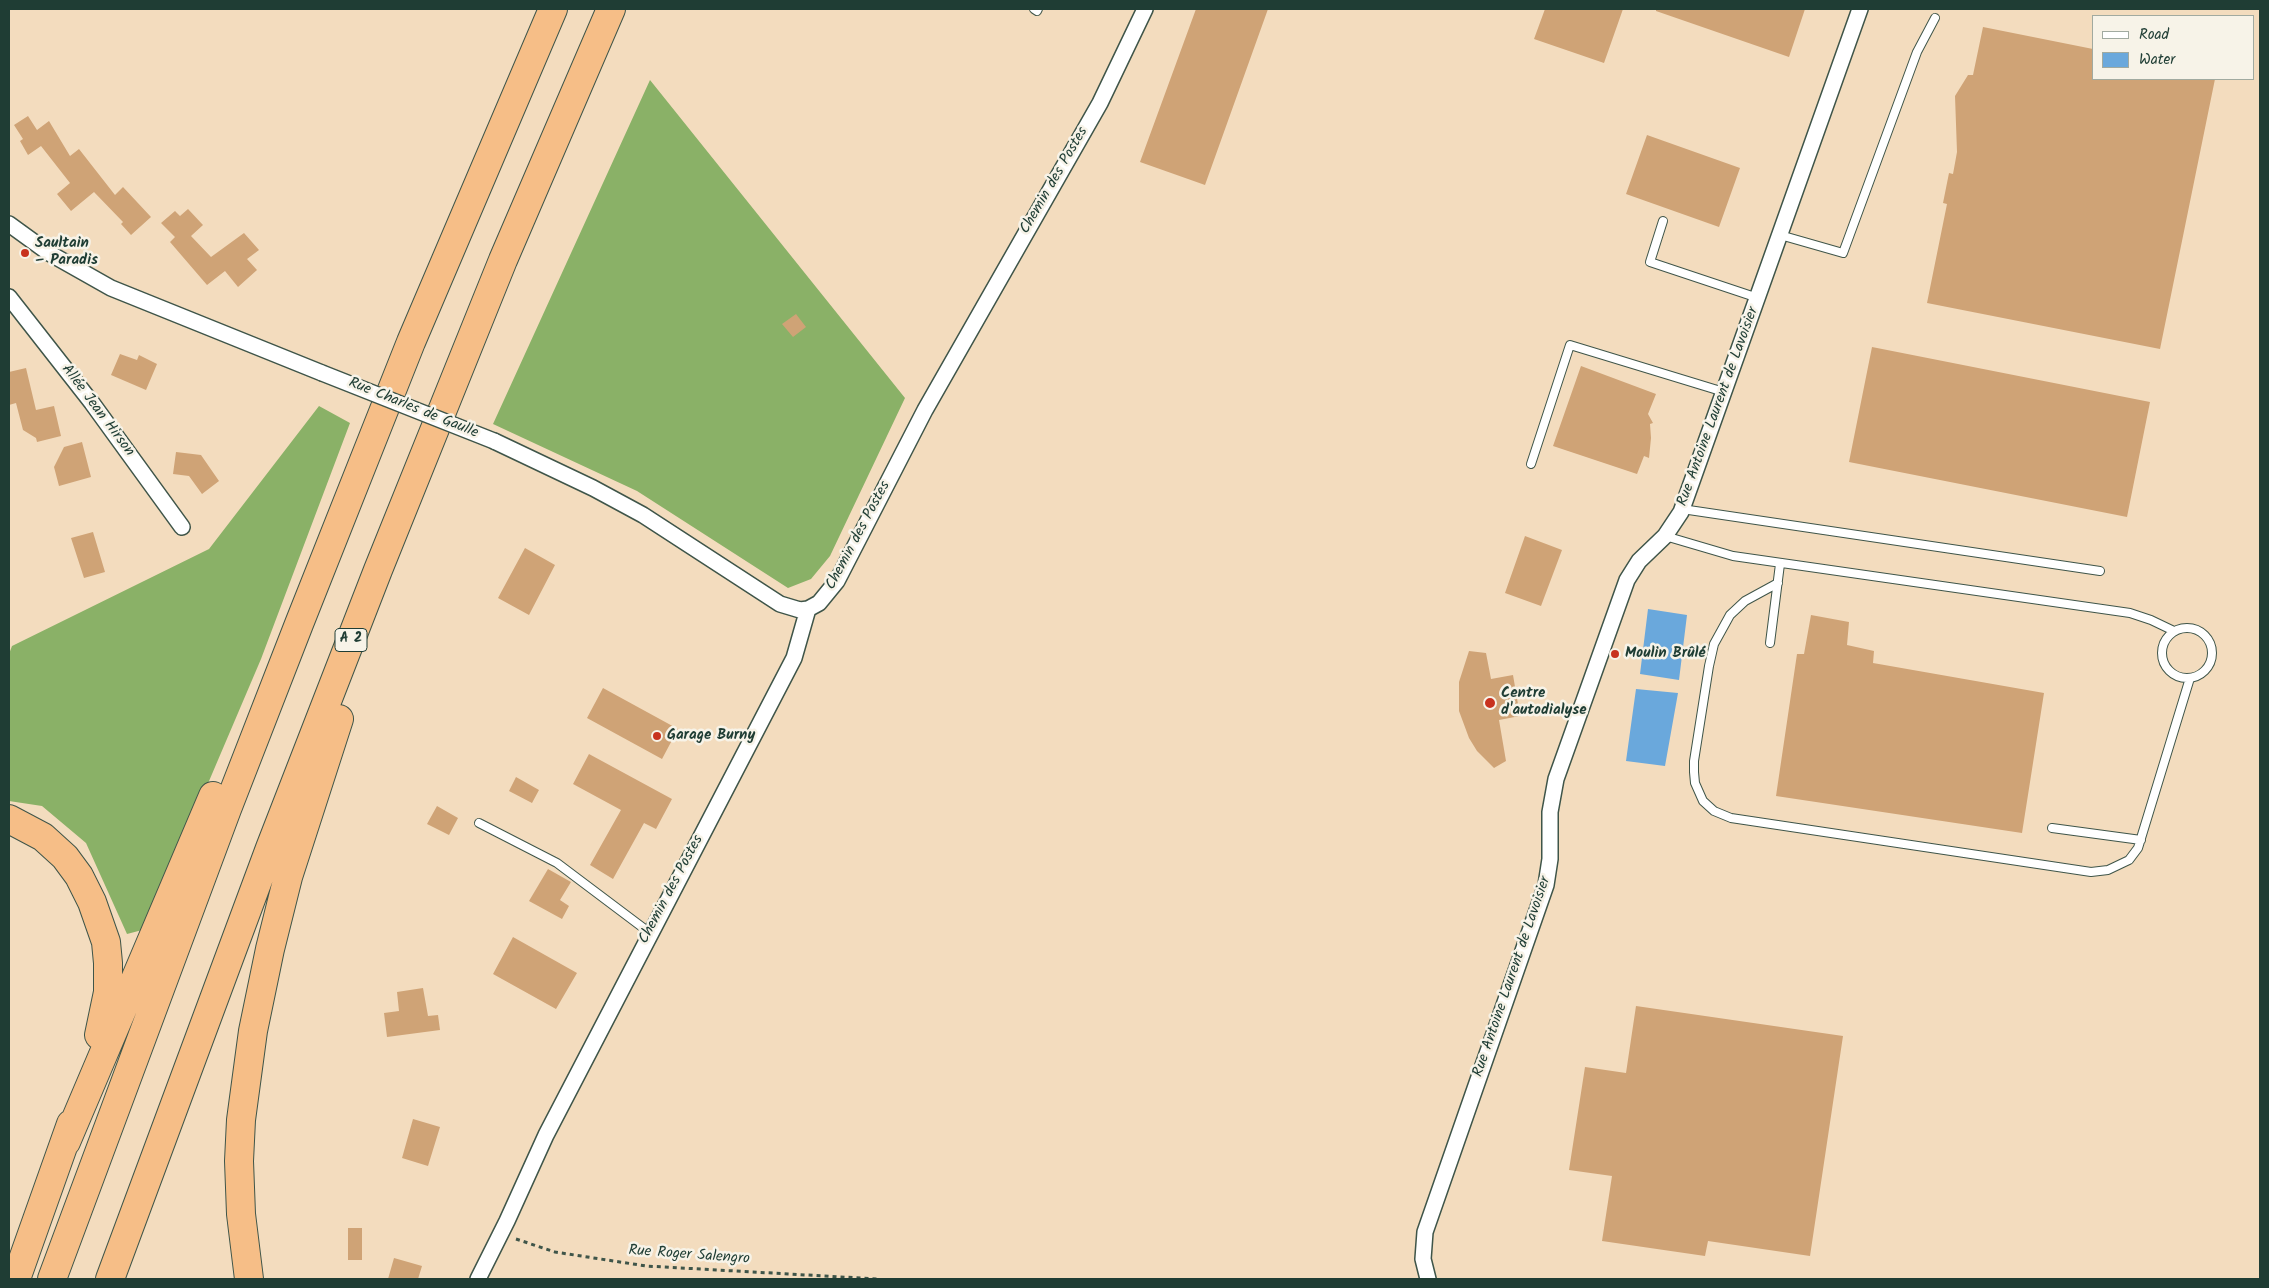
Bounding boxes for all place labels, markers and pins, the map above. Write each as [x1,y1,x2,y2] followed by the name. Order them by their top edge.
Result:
[35,235,98,270] place label: Saultain – Paradis
[19,247,31,259] marker: Saultain – Paradis
[1625,645,1705,663] place label: Moulin Brûlé
[1609,648,1621,660] marker: Moulin Brûlé
[1501,685,1587,720] place label: Centre d'autodialyse
[1483,696,1497,710] marker: Centre d'autodialyse
[667,727,755,745] place label: Garage Burny
[651,730,663,742] marker: Garage Burny

